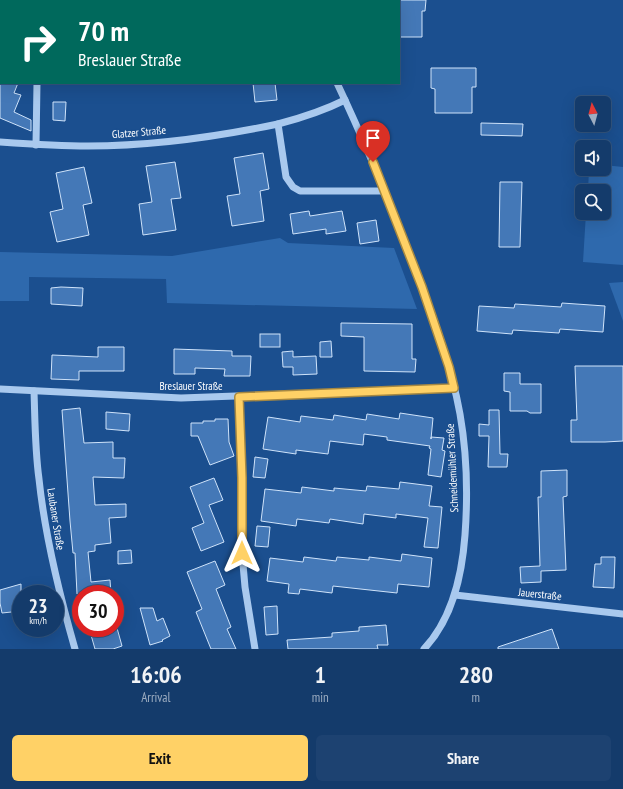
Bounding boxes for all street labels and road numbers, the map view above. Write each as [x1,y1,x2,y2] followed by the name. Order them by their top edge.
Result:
[111,123,167,141] street label: Glatzer Straße
[159,379,223,393] street label: Breslauer Straße
[443,423,461,513] street label: Schneidemühler Straße
[44,487,68,551] street label: Laubaner Straße
[517,585,563,603] street label: Jauerstraße

